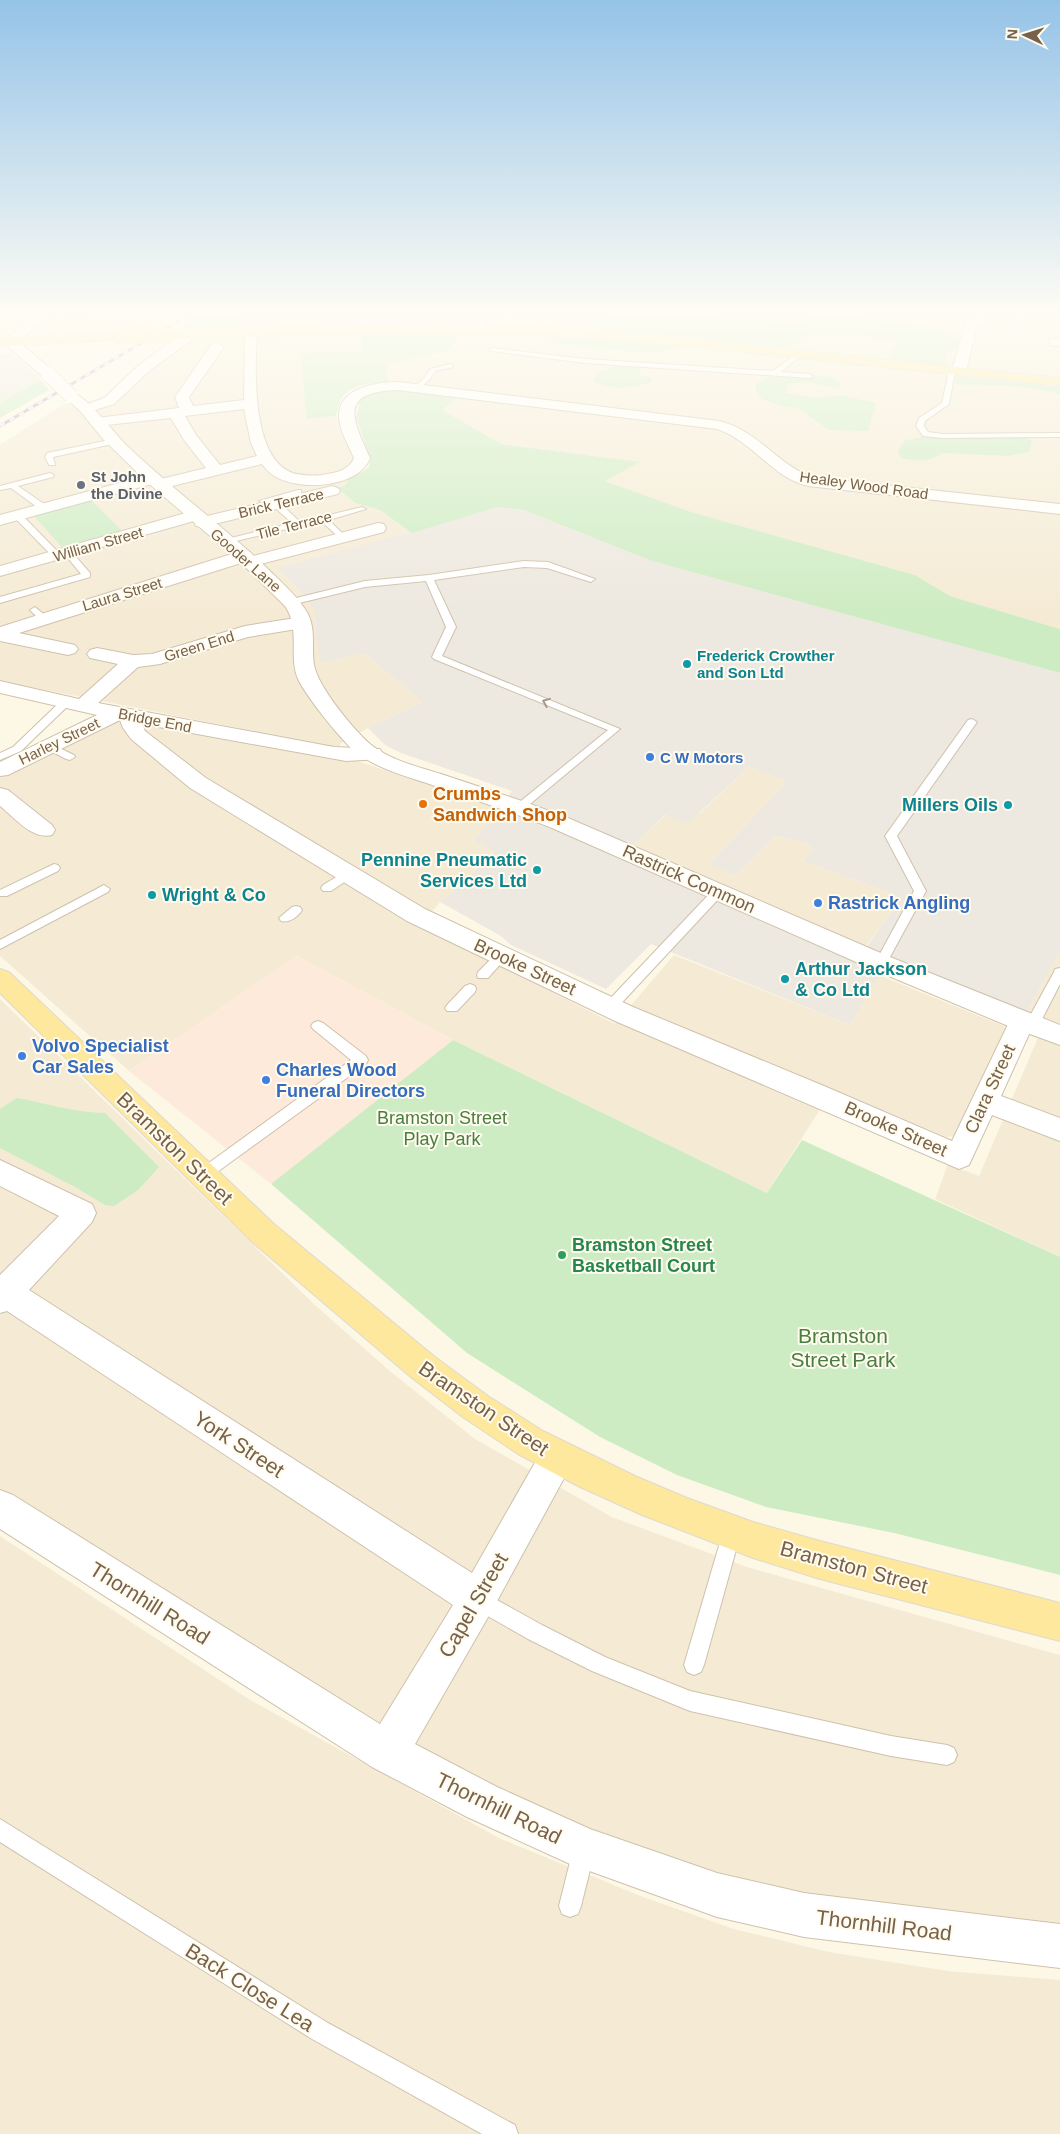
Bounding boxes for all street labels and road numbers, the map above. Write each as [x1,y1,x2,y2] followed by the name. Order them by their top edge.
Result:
[799,468,929,502] street label: Healey Wood Road
[237,485,325,521] street label: Brick Terrace
[254,507,334,543] street label: Tile Terrace
[51,523,146,565] street label: William Street
[207,525,285,595] street label: Gooder Lane
[80,574,165,614] street label: Laura Street
[162,627,236,665] street label: Green End
[117,705,193,735] street label: Bridge End
[16,714,103,768] street label: Harley Street
[620,841,758,917] street label: Rastrick Common
[471,935,579,999] street label: Brooke Street
[961,1041,1019,1137] street label: Clara Street
[112,1087,238,1209] street label: Bramston Street
[842,1097,950,1161] street label: Brooke Street
[415,1356,553,1460] street label: Bramston Street
[189,1406,289,1482] street label: York Street
[778,1536,930,1598] street label: Bramston Street
[434,1549,512,1661] street label: Capel Street
[86,1557,214,1649] street label: Thornhill Road
[433,1768,565,1848] street label: Thornhill Road
[815,1905,953,1945] street label: Thornhill Road
[182,1938,319,2036] street label: Back Close Lea

